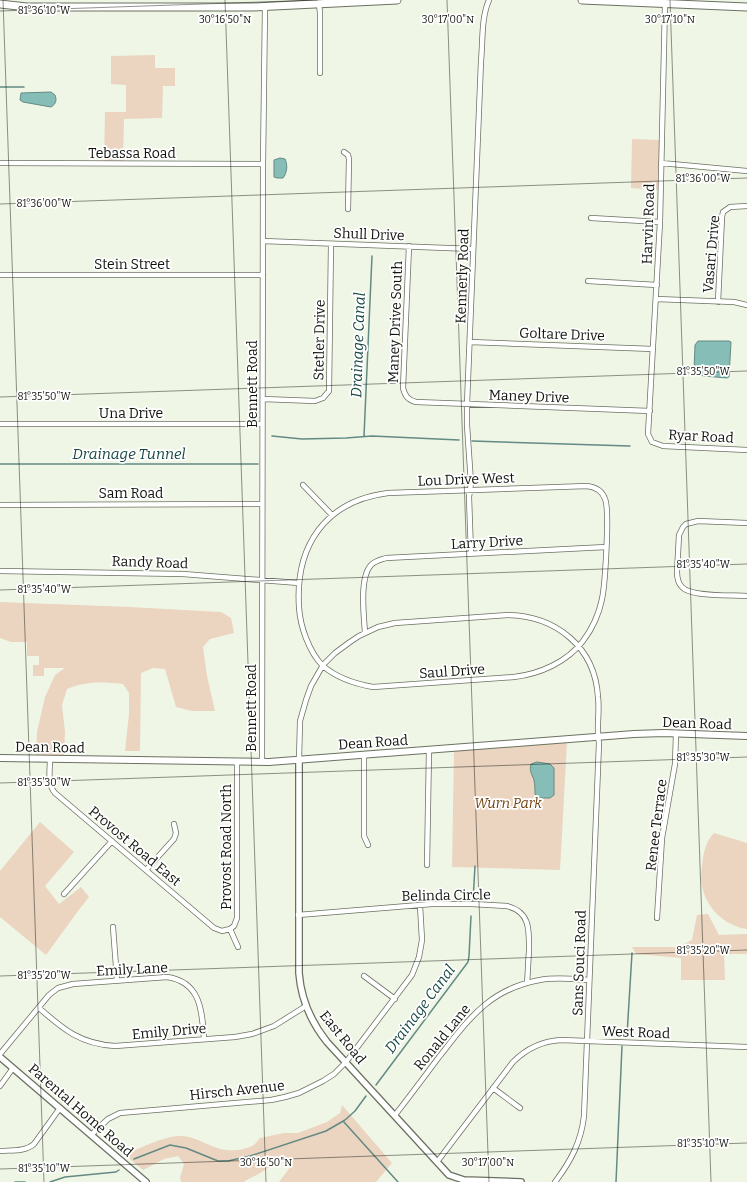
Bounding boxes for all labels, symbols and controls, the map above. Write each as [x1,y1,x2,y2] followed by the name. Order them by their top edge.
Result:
[18,5,71,17] text: 81°36'10"W
[199,14,251,26] text: 30°16'50"N
[422,14,474,26] text: 30°17'00"N
[645,14,695,26] text: 30°17'10"N
[88,145,176,162] street label: Tebassa Road
[676,173,731,185] text: 81°36'00"W
[639,183,658,265] street label: Harvin Road
[17,198,72,210] text: 81°36'00"W
[700,214,723,294] street label: Vasari Drive
[333,225,405,244] street label: Shull Drive
[452,228,473,324] street label: Kennerly Road
[94,256,170,273] street label: Stein Street
[385,260,406,383] street label: Maney Drive South
[347,292,369,398] water label: Drainage Canal
[310,299,329,381] street label: Stetler Drive
[519,325,605,344] street label: Goltare Drive
[244,340,261,428] street label: Bennett Road
[676,366,730,378] text: 81°35'50"W
[488,387,570,406] street label: Maney Drive
[17,391,71,403] text: 81°35'50"W
[99,405,163,422] street label: Una Drive
[668,426,734,447] street label: Ryar Road
[72,445,186,463] water label: Drainage Tunnel
[417,469,515,490] street label: Lou Drive West
[99,485,163,502] street label: Sam Road
[450,532,524,553] street label: Larry Drive
[111,553,189,572] street label: Randy Road
[676,559,731,571] text: 81°35'40"W
[17,584,72,596] text: 81°35'40"W
[419,661,485,682] street label: Saul Drive
[243,664,260,752] street label: Bennett Road
[662,714,732,733] street label: Dean Road
[338,732,408,753] street label: Dean Road
[15,738,85,757] street label: Dean Road
[676,752,731,764] text: 81°35'30"W
[17,777,72,789] text: 81°35'30"W
[642,778,671,872] street label: Renee Terrace
[218,784,235,910] street label: Provost Road North
[474,795,542,812] park label: Wurn Park
[85,803,184,890] street label: Provost Road East
[401,886,491,905] street label: Belinda Circle
[569,910,590,1016] street label: Sans Souci Road
[676,945,730,957] text: 81°35'20"W
[96,959,168,980] street label: Emily Lane
[381,961,459,1057] water label: Drainage Canal
[17,970,71,982] text: 81°35'20"W
[410,1001,474,1074] street label: Ronald Lane
[316,1007,369,1067] street label: East Road
[131,1020,207,1043] street label: Emily Drive
[601,1023,670,1042] street label: West Road
[25,1060,136,1160] street label: Parental Home Road
[189,1077,286,1104] street label: Hirsch Avenue
[677,1138,730,1150] text: 81°35'10"W
[240,1157,292,1169] text: 30°16'50"N
[462,1157,514,1169] text: 30°17'00"N
[18,1163,71,1175] text: 81°35'10"W

